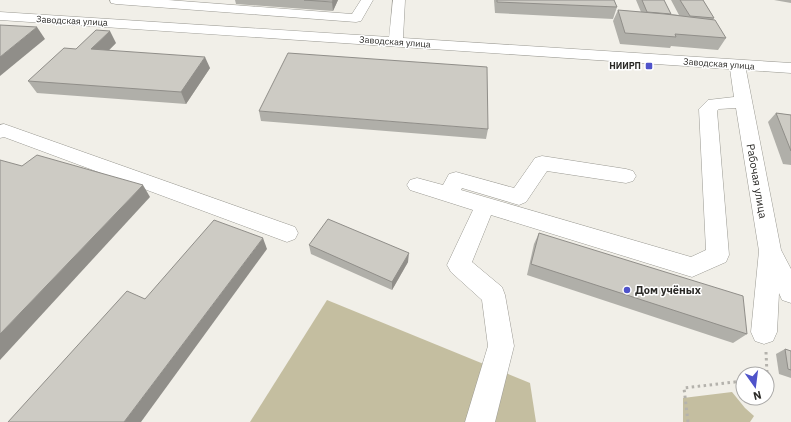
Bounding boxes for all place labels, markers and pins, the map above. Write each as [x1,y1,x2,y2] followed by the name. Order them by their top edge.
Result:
[609,60,641,71] place label: НИИРП
[644,61,654,71] marker: НИИРП
[635,283,701,297] place label: Дом учёных
[622,285,632,295] marker: Дом учёных

